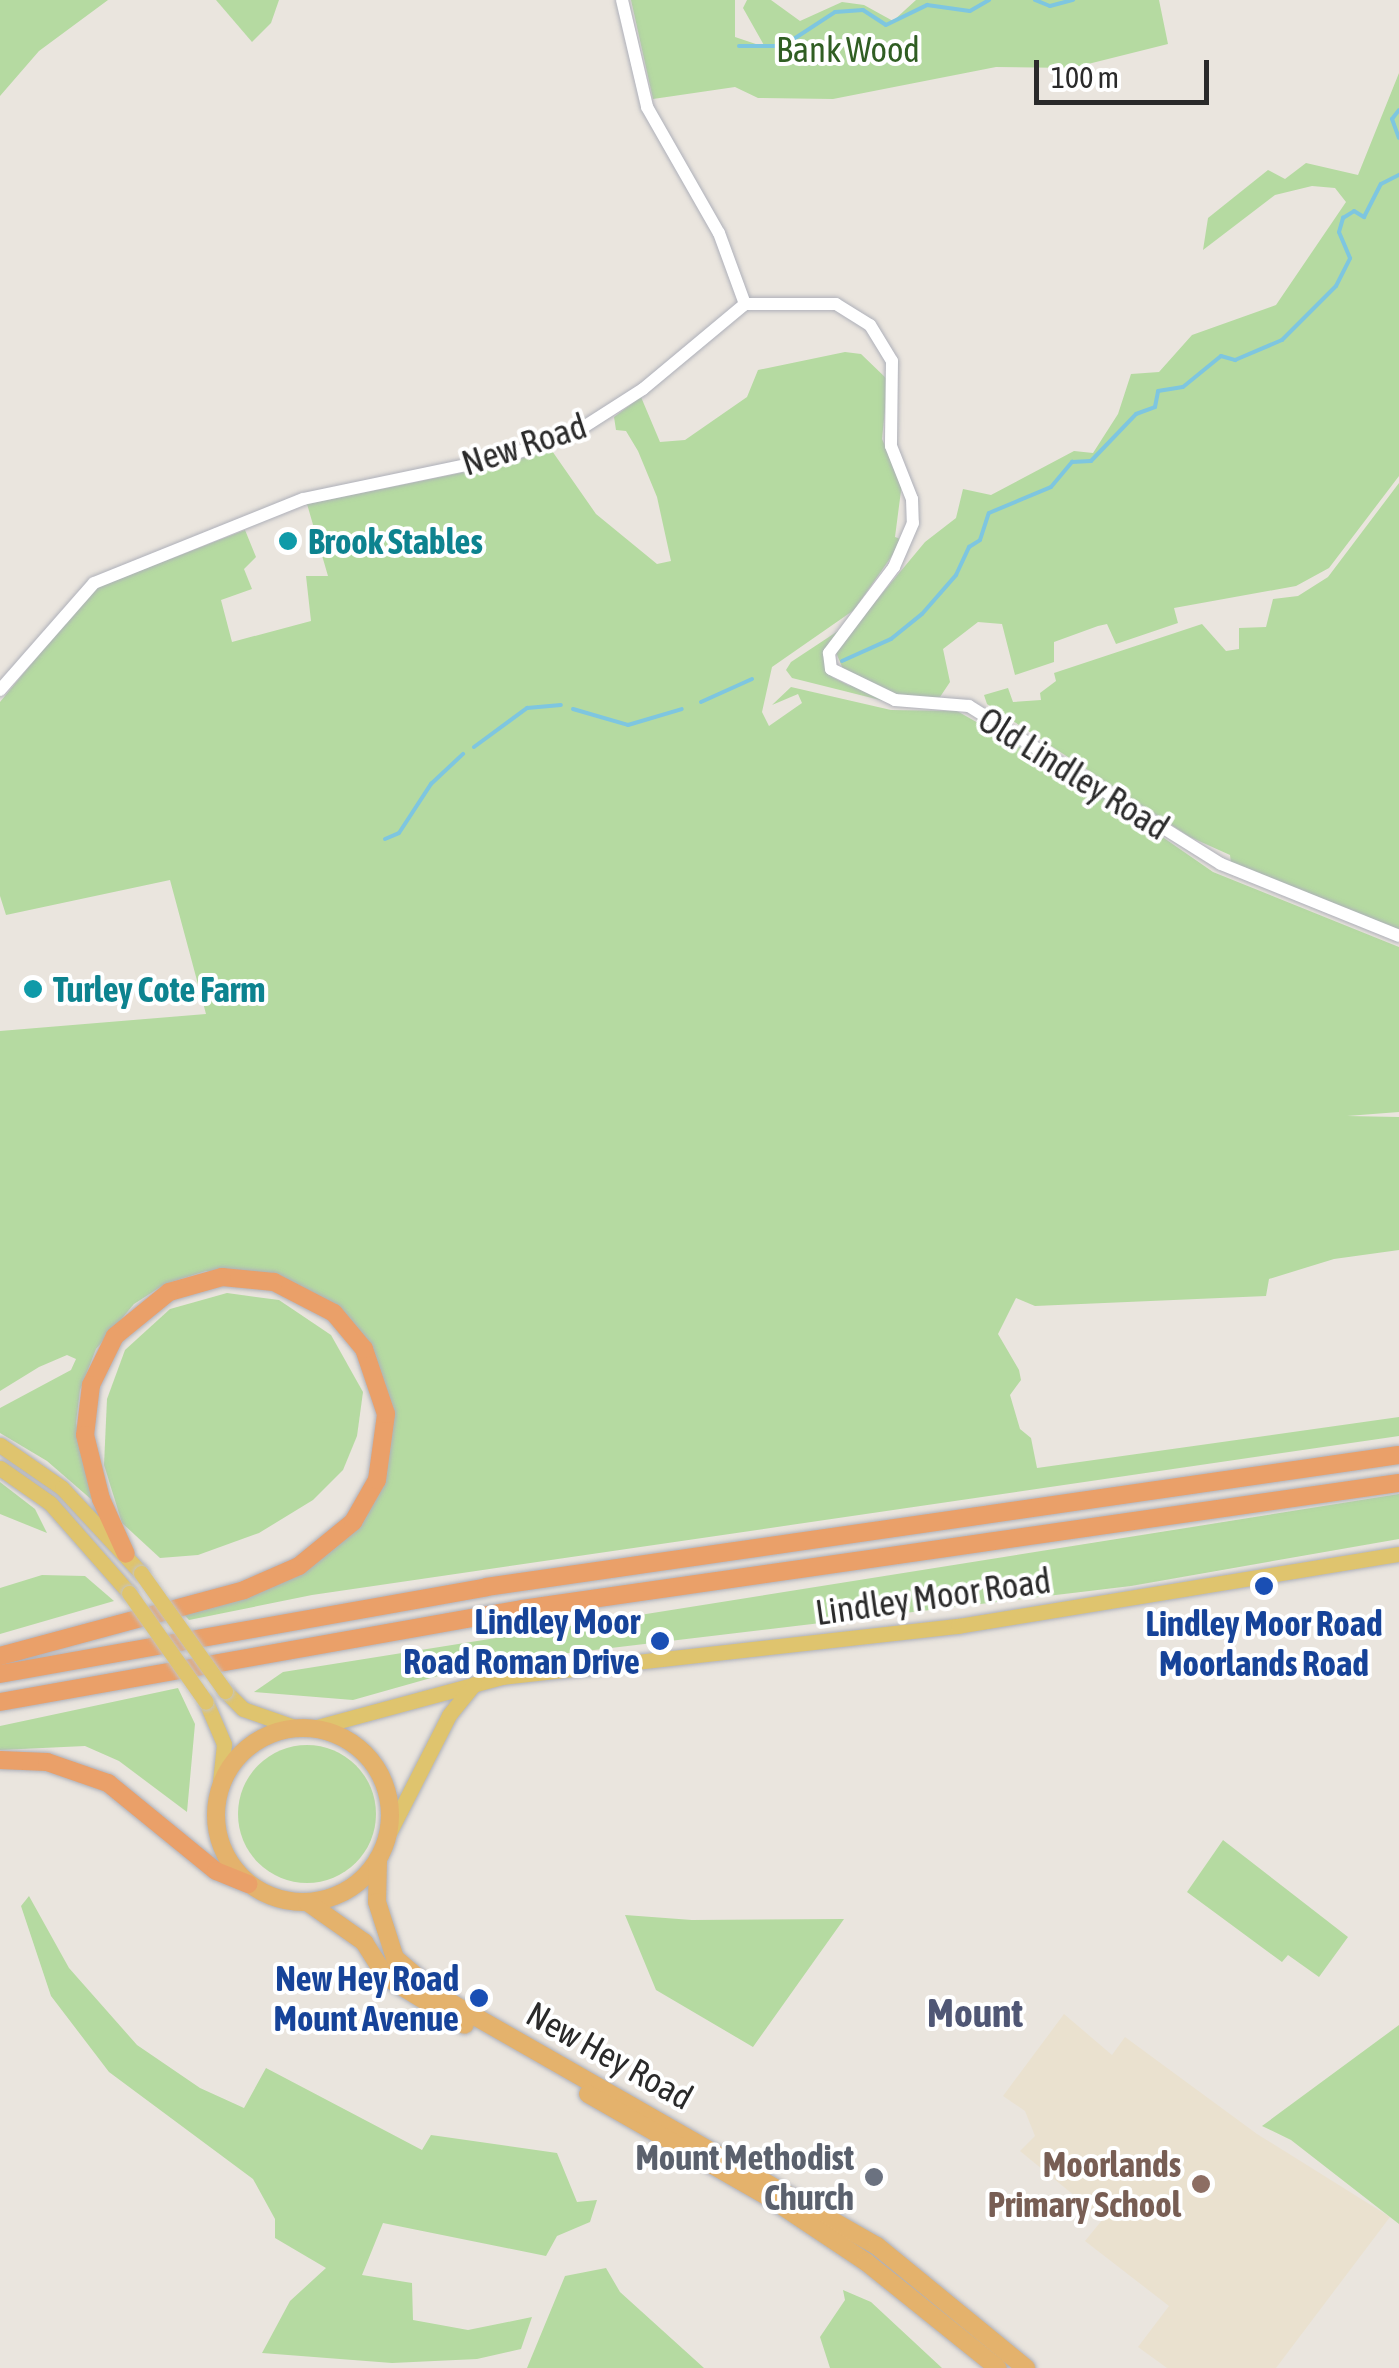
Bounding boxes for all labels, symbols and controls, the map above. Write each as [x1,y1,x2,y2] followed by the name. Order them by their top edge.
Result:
[776,28,920,70] park label: Bank Wood
[1039,40,1214,102] scale bar
[1051,60,1119,94] text: 100 m
[456,404,592,484] street label: New Road
[308,520,483,562] place label: Brook Stables
[277,530,299,552] marker: Brook Stables
[971,698,1177,848] street label: Old Lindley Road
[53,968,265,1010] place label: Turley Cote Farm
[22,978,44,1000] marker: Turley Cote Farm
[813,1559,1053,1633] street label: Lindley Moor Road
[1253,1575,1275,1597] marker: Lindley Moor Road Moorlands Road
[403,1600,640,1682] place label: Lindley Moor Road Roman Drive
[1145,1602,1383,1684] place label: Lindley Moor Road Moorlands Road
[649,1630,671,1652] marker: Lindley Moor Road Roman Drive
[273,1957,459,2039] place label: New Hey Road Mount Avenue
[468,1987,490,2009] marker: New Hey Road Mount Avenue
[927,1989,1023,2037] district label: Mount
[519,1992,701,2118] street label: New Hey Road
[635,2136,854,2218] place label: Mount Methodist Church
[988,2143,1181,2225] place label: Moorlands Primary School
[863,2166,885,2188] marker: Mount Methodist Church
[1190,2173,1212,2195] marker: Moorlands Primary School

